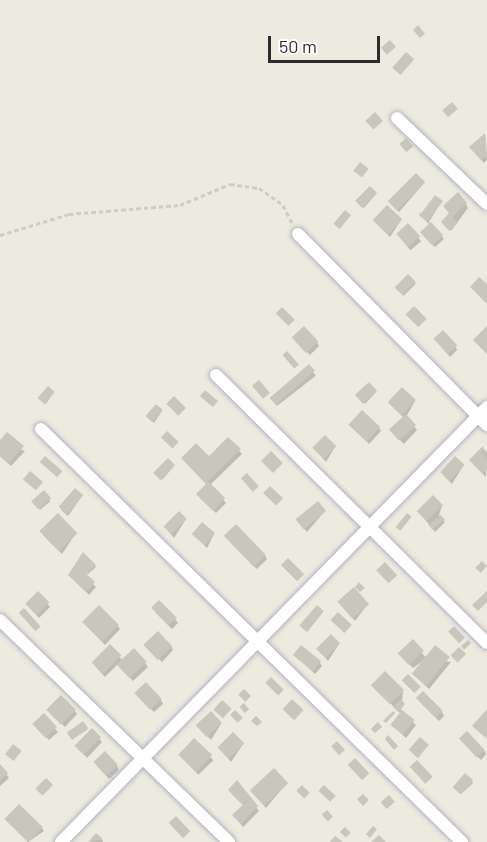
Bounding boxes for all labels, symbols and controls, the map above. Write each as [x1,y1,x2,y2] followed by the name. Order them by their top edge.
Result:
[271,24,384,62] scale bar
[279,35,317,57] text: 50 m

